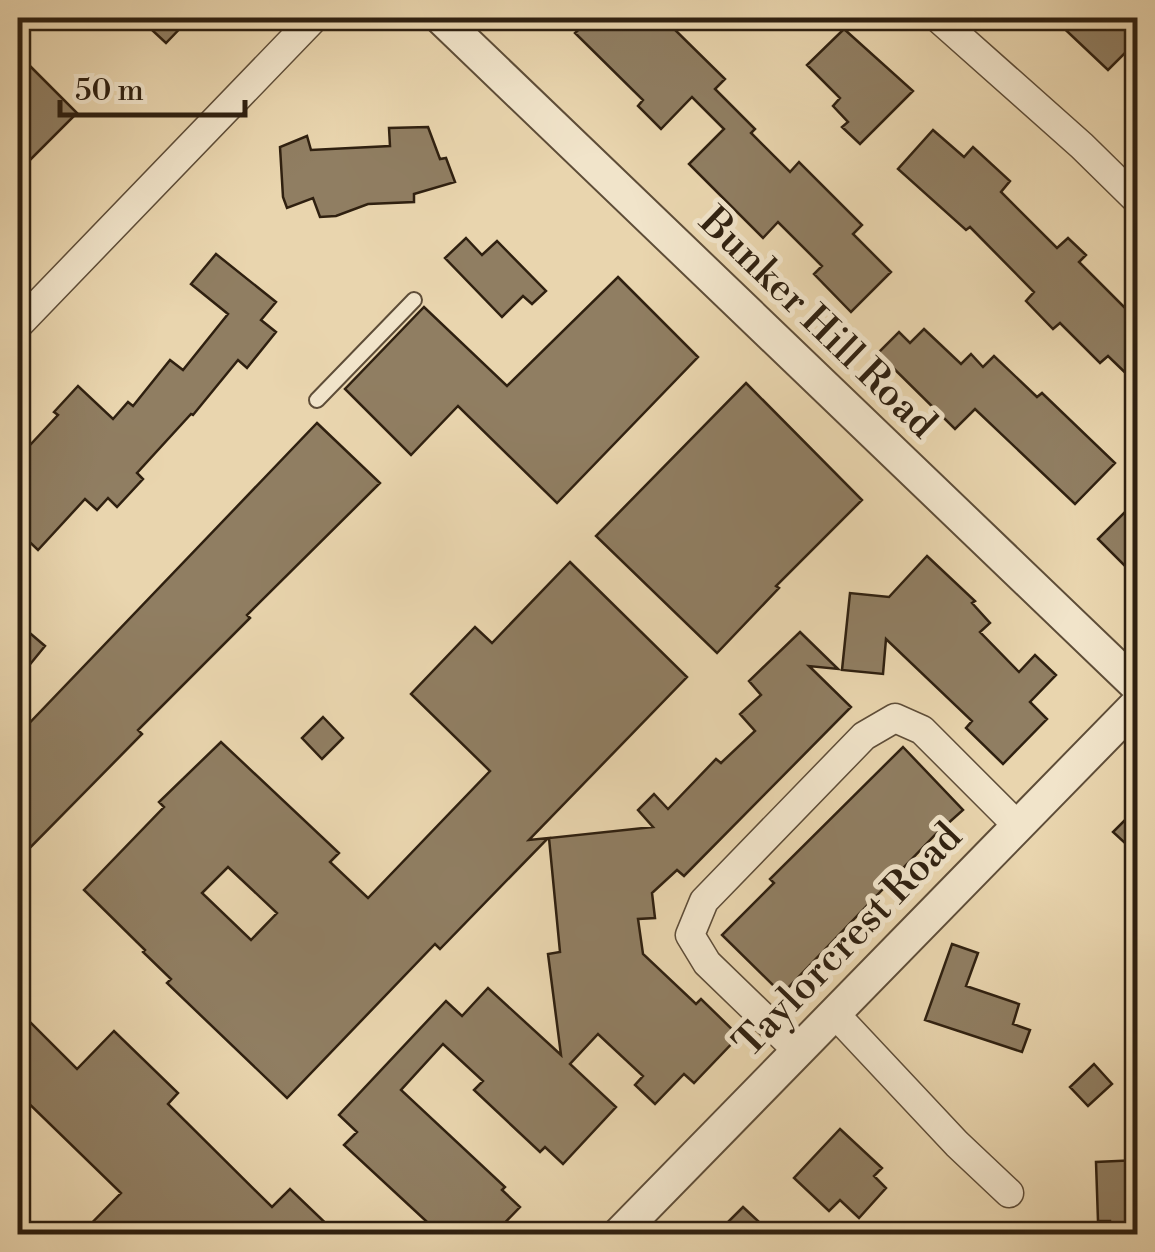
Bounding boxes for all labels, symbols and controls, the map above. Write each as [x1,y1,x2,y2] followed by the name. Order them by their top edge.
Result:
[60,55,245,117] scale bar
[75,72,144,110] text: 50 m
[688,197,947,450] street label: Bunker Hill Road
[724,813,974,1069] street label: Taylorcrest Road

